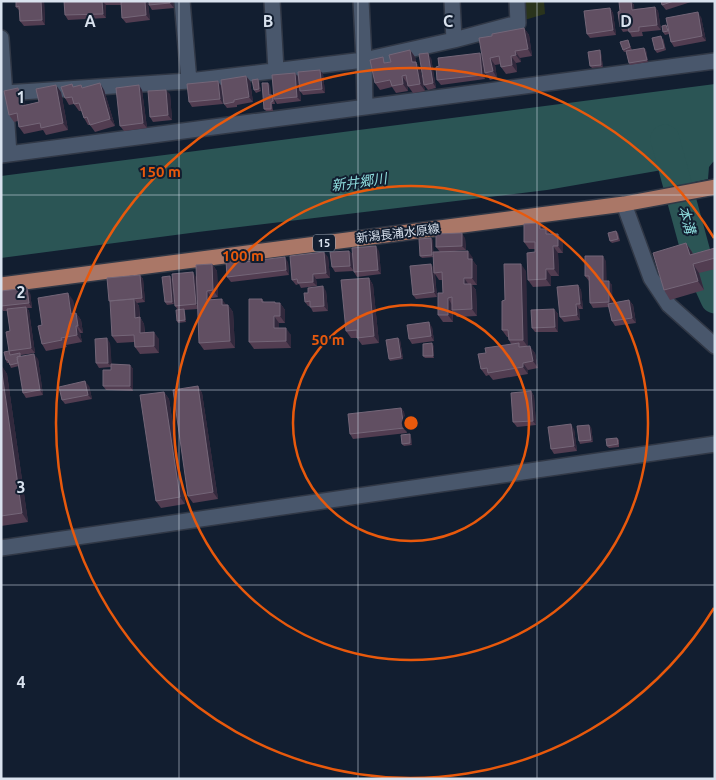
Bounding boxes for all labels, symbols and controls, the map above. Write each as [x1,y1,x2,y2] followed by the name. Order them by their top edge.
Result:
[84,12,96,30] text: A
[263,12,273,30] text: B
[443,12,453,30] text: C
[620,12,632,30] text: D
[16,88,26,106] text: 1
[139,163,181,180] text: 150 m
[330,170,390,194] water label: 新井郷川
[676,204,699,238] water label: 本溝
[356,221,440,245] street label: 新潟長浦水原線
[313,234,335,252] road number: 15
[222,247,264,264] text: 100 m
[16,283,26,301] text: 2
[311,331,345,348] text: 50 m
[402,414,420,432] centre of rings
[16,478,26,496] text: 3
[16,673,26,691] text: 4

